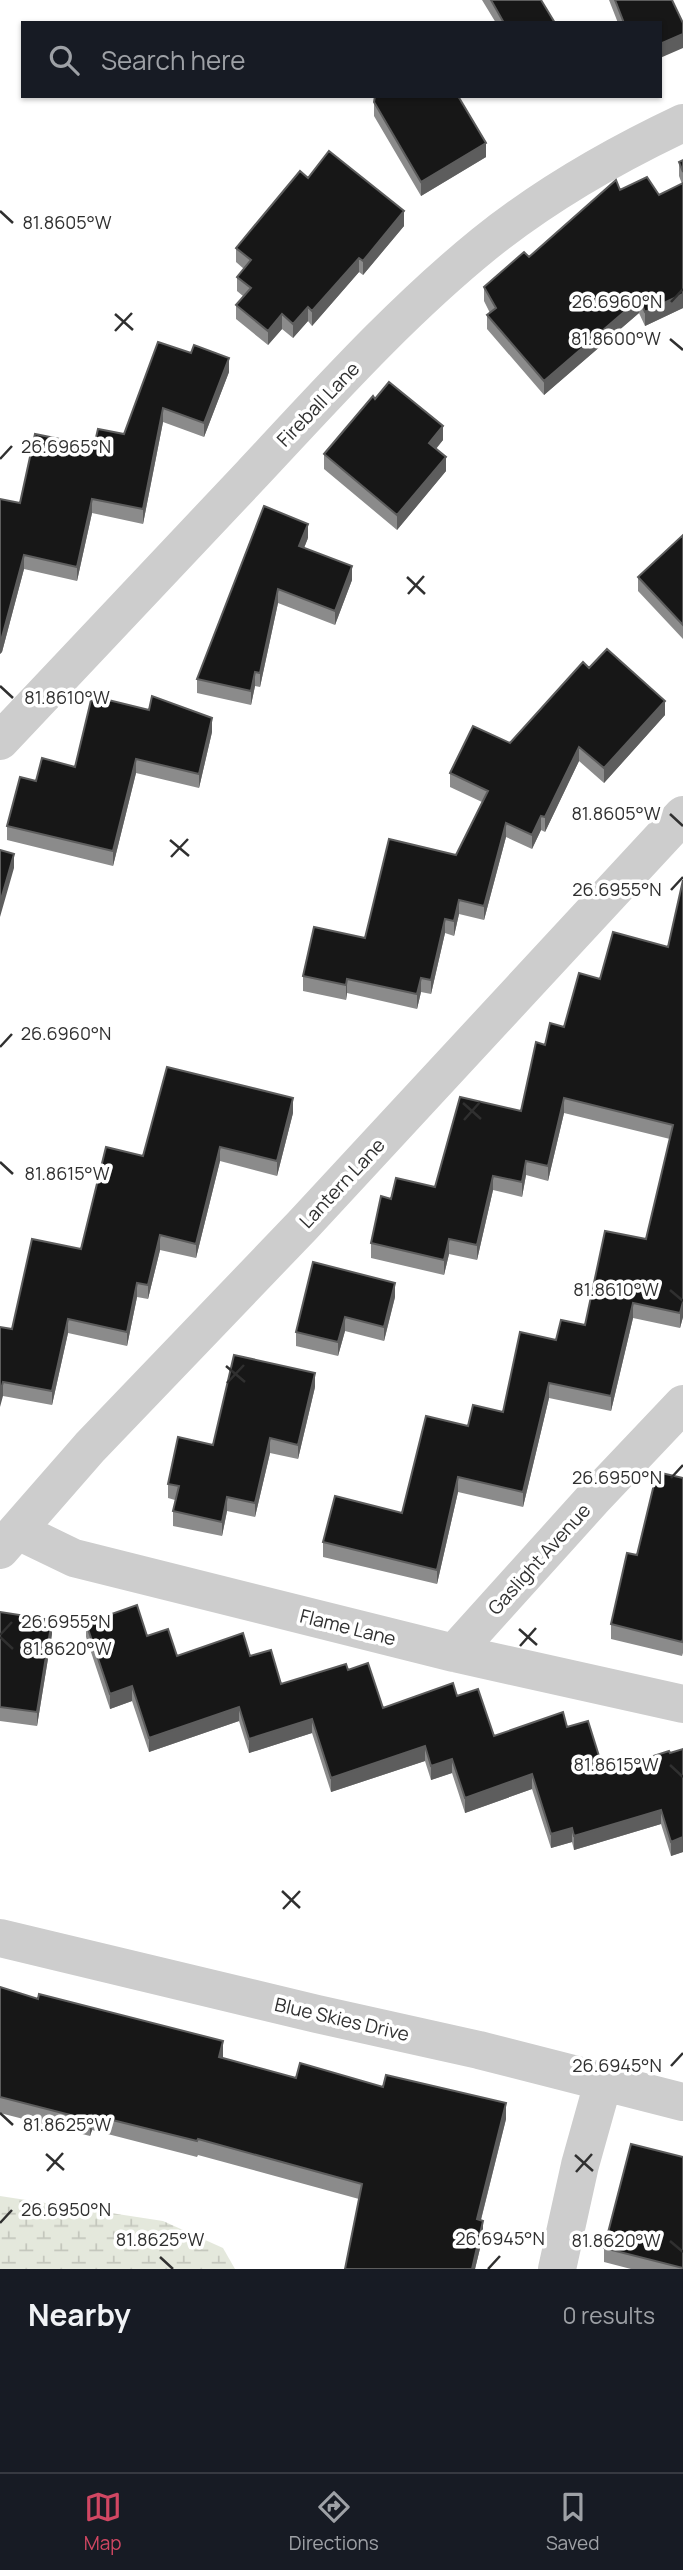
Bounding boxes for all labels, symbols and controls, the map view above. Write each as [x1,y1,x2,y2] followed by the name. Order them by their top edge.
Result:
[21,21,662,98] search box
[45,41,83,79] icon: search
[101,42,246,78] text: Search here
[22,210,112,234] text: 81.8605°W
[572,289,662,313] text: 26.6960°N
[571,326,661,350] text: 81.8600°W
[271,356,365,452] street label: Fireball Lane
[21,434,111,458] text: 26.6965°N
[24,685,110,709] text: 81.8610°W
[571,801,661,825] text: 81.8605°W
[572,877,662,901] text: 26.6955°N
[21,1021,111,1045] text: 26.6960°N
[293,1132,391,1234] street label: Lantern Lane
[24,1161,110,1185] text: 81.8615°W
[573,1277,659,1301] text: 81.8610°W
[572,1465,662,1489] text: 26.6950°N
[482,1498,596,1620] street label: Gaslight Avenue
[297,1603,399,1651] street label: Flame Lane
[21,1609,111,1633] text: 26.6955°N
[22,1636,112,1660] text: 81.8620°W
[573,1752,659,1776] text: 81.8615°W
[272,1991,412,2047] street label: Blue Skies Drive
[572,2053,662,2077] text: 26.6945°N
[23,2112,111,2136] text: 81.8625°W
[21,2197,111,2221] text: 26.6950°N
[455,2226,545,2250] text: 26.6945°N
[116,2227,204,2251] text: 81.8625°W
[571,2228,661,2252] text: 81.8620°W
[28,2294,131,2335] text: Nearby
[562,2299,655,2331] text: 0 results
[84,2488,122,2556] tab: Map
[289,2488,379,2556] tab: Directions
[546,2488,599,2556] tab: Saved

